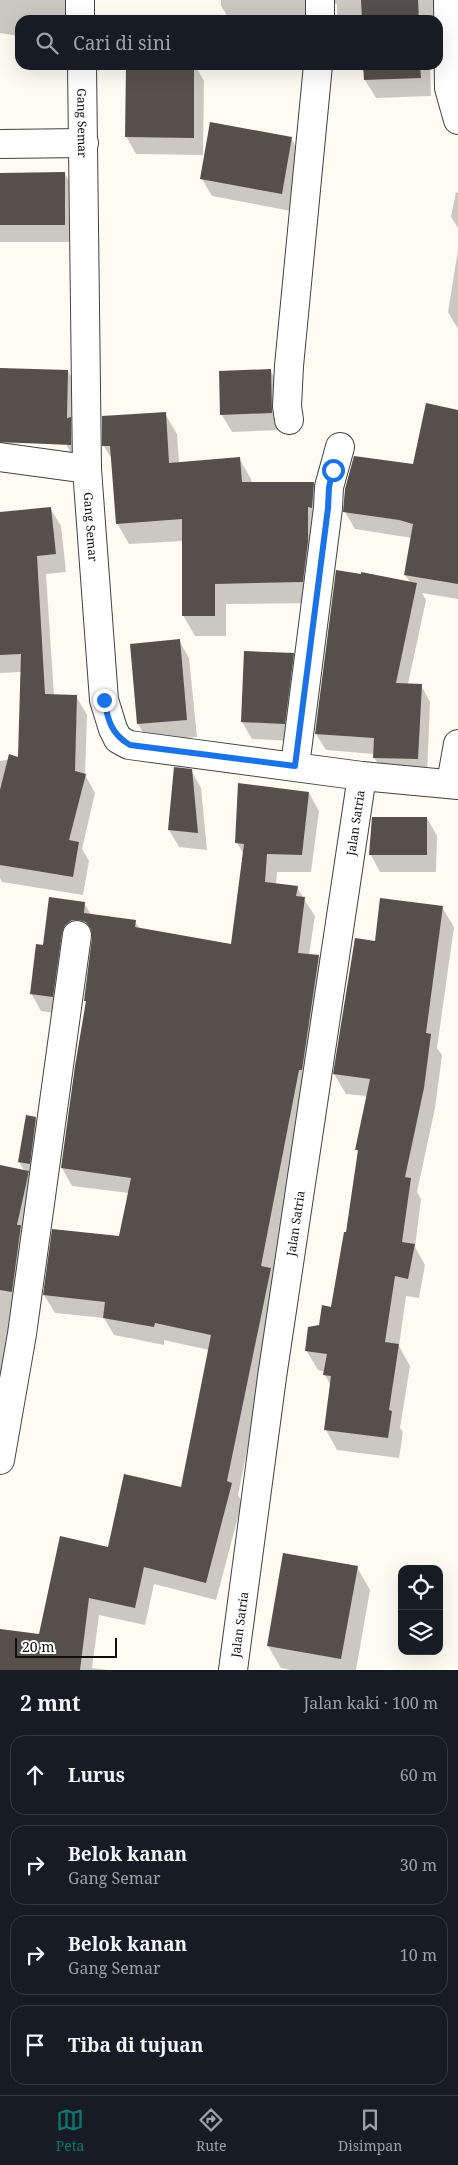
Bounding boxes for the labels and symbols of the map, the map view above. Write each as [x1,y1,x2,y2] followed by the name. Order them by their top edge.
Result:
[74,88,92,158] street label: Gang Semar
[322,459,345,482] route start
[80,492,102,562] street label: Gang Semar
[93,689,116,712] route end
[342,789,368,858] street label: Jalan Satria
[282,1189,308,1258] street label: Jalan Satria
[226,1590,252,1659] street label: Jalan Satria
[15,1635,118,1658] scale bar

